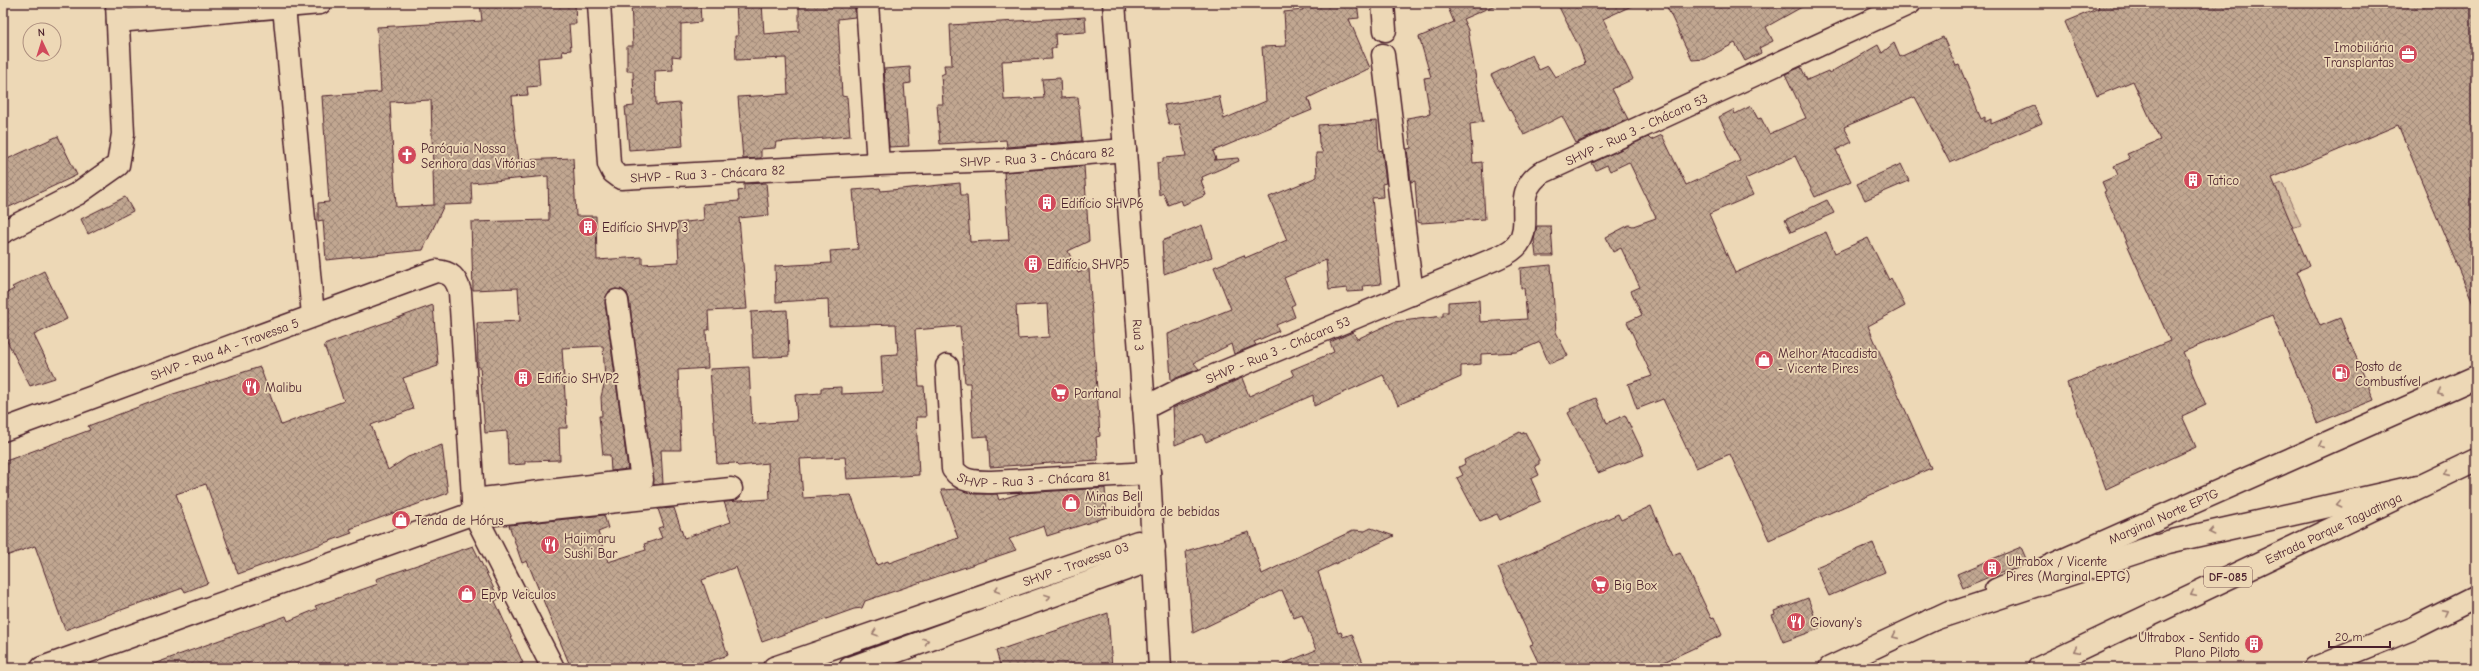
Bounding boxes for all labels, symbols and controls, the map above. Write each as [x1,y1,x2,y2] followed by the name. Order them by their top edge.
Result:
[22,22,62,62] north arrow
[37,26,45,39] text: N
[2324,40,2394,70] place label: Imobiliária Transplantas
[2397,43,2419,65] office icon: Imobiliária Transplantas
[1563,90,1710,168] street label: SHVP - Rua 3 - Chácara 53
[421,141,535,171] place label: Paróquia Nossa Senhora das Vitórias
[960,143,1115,169] street label: SHVP - Rua 3 - Chácara 82
[396,144,418,166] church icon: Paróquia Nossa Senhora das Vitórias
[630,162,786,185] street label: SHVP - Rua 3 - Chácara 82
[2182,169,2204,191] building icon: Tatico
[2207,173,2239,188] place label: Tatico
[1036,192,1058,214] building icon: Edifício SHVP6
[1061,196,1144,211] place label: Edifício SHVP6
[577,216,599,238] building icon: Edifício SHVP 3
[602,220,688,235] place label: Edifício SHVP 3
[1022,253,1044,275] building icon: Edifício SHVP5
[1047,257,1130,272] place label: Edifício SHVP5
[1203,313,1352,386] street label: SHVP - Rua 3 - Chácara 53
[148,315,301,383] street label: SHVP - Rua 4A - Travessa 5
[1130,319,1147,352] street label: Rua 3
[1778,346,1877,376] place label: Melhor Atacadista - Vicente Pires
[1753,349,1775,371] shop icon: Melhor Atacadista - Vicente Pires
[2355,359,2421,389] place label: Posto de Combustível
[2330,362,2352,384] fuel station icon: Posto de Combustível
[512,367,534,389] building icon: Edifício SHVP2
[537,371,620,386] place label: Edifício SHVP2
[240,376,262,398] restaurant icon: Malibu
[265,380,302,395] place label: Malibu
[1049,382,1071,404] supermarket icon: Pantanal
[1074,386,1121,401] place label: Pantanal
[2437,388,2444,396] one-way arrow
[2318,440,2326,448] one-way arrow
[954,468,1111,490] street label: SHVP - Rua 3 - Chácara 81
[2443,468,2451,476] one-way arrow
[2106,485,2221,547] street label: Marginal Norte EPTG
[1085,489,1220,519] place label: Minas Bell Distribuidora de bebidas
[2263,489,2404,567] street label: Estrada Parque Taguatinga
[1060,492,1082,514] shop icon: Minas Bell Distribuidora de bebidas
[2335,499,2342,507] one-way arrow
[390,509,412,531] shop icon: Tenda de Hórus
[415,513,504,528] place label: Tenda de Hórus
[2209,528,2215,536] one-way arrow
[564,531,618,561] place label: Hajimaru Sushi Bar
[539,534,561,556] restaurant icon: Hajimaru Sushi Bar
[1020,538,1130,589] street label: SHVP - Travessa 03
[2006,554,2130,584] place label: Ultrabox / Vicente Pires (Marginal EPTG)
[1981,557,2003,579] building icon: Ultrabox / Vicente Pires (Marginal EPTG)
[2204,567,2252,587] road number: DF-085
[1589,574,1611,596] supermarket icon: Big Box
[1614,578,1658,593] place label: Big Box
[456,583,478,605] shop icon: Epvp Veiculos
[994,585,1001,594] one-way arrow
[481,587,556,602] place label: Epvp Veiculos
[2190,589,2197,597] one-way arrow
[1045,593,1052,602] one-way arrow
[2441,610,2448,617] one-way arrow
[1785,611,1807,633] restaurant icon: Giovany's
[1810,615,1862,630] place label: Giovany's
[2329,623,2390,649] scale bar
[871,628,878,636] one-way arrow
[2138,630,2240,660] place label: Ultrabox - Sentido Plano Piloto
[2335,630,2363,644] text: 20 m
[1892,631,1900,639] one-way arrow
[2243,633,2265,655] building icon: Ultrabox - Sentido Plano Piloto
[922,637,929,645] one-way arrow
[2073,645,2080,653] one-way arrow

